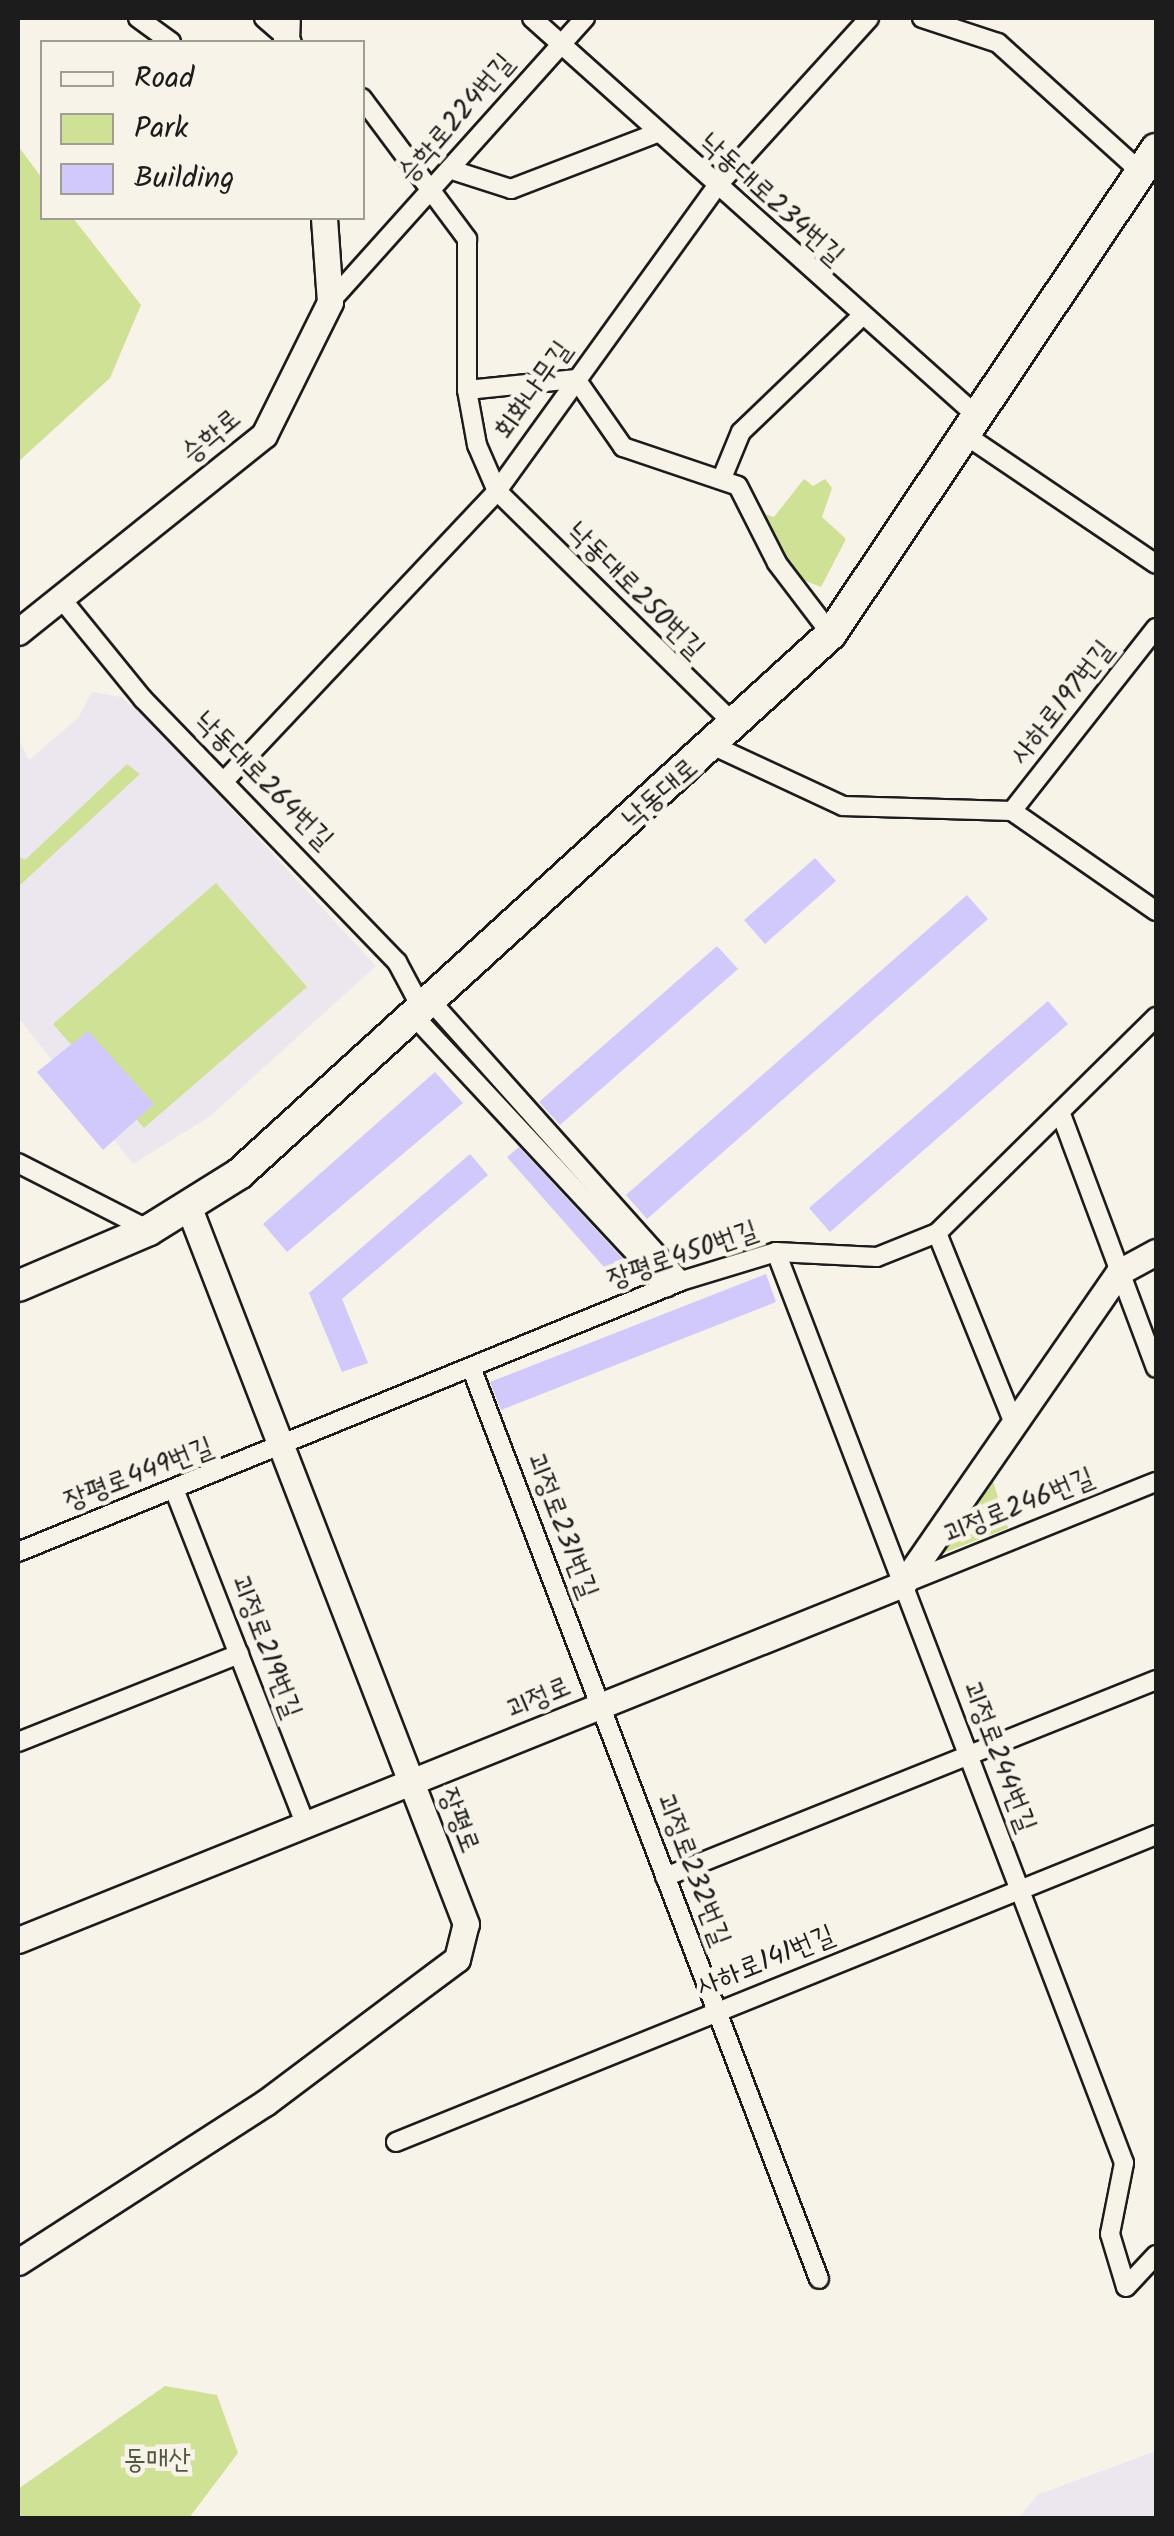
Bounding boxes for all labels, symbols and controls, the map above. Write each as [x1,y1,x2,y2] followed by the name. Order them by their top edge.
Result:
[40,40,365,220] legend
[392,47,522,191] street label: 승학로224번길
[134,55,194,103] text: Road
[134,105,188,153] text: Park
[692,126,850,274] street label: 낙동대로234번길
[134,155,234,203] text: Building
[488,335,580,447] street label: 회화나무길
[175,402,249,472] street label: 승학로
[559,515,711,667] street label: 낙동대로250번길
[1004,634,1122,772] street label: 사하로197번길
[187,705,339,857] street label: 낙동대로264번길
[616,752,706,836] street label: 낙동대로
[603,1215,763,1297] street label: 장평로450번길
[60,1431,218,1519] street label: 장평로449번길
[518,1448,604,1604] street label: 괴정로231번길
[939,1461,1099,1553] street label: 괴정로246번길
[222,1570,308,1724] street label: 괴정로219번길
[501,1670,577,1728] street label: 괴정로
[954,1676,1042,1838] street label: 괴정로244번길
[430,1783,486,1859] street label: 장평로
[647,1789,737,1951] street label: 괴정로232번길
[692,1919,840,2005] street label: 사하로141번길
[123,2444,191,2478] park label: 동매산

